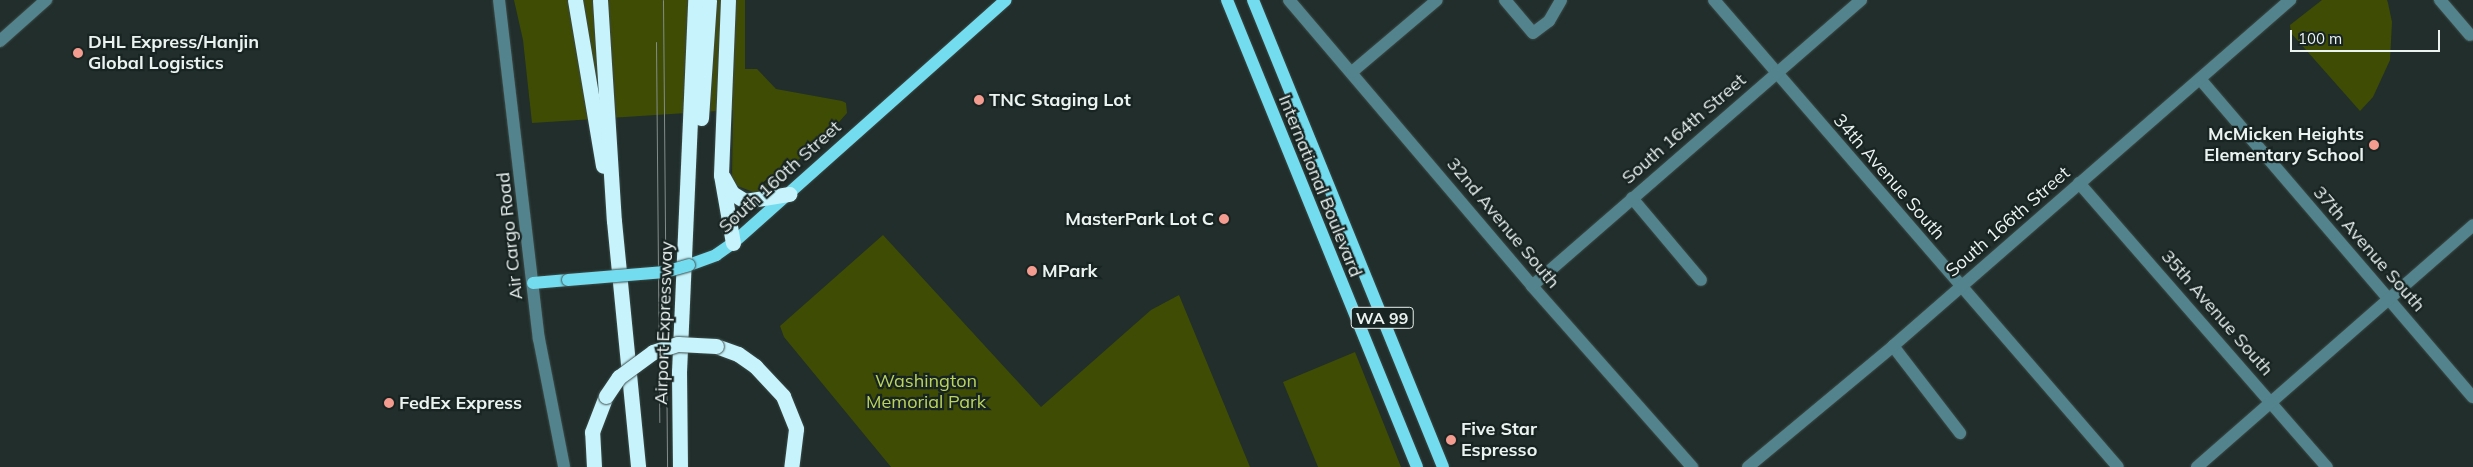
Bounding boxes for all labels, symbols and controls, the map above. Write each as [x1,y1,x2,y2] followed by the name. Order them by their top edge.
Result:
[2293,20,2443,52] scale bar
[2298,29,2342,48] text: 100 m
[88,32,259,74] place label: DHL Express/Hanjin Global Logistics
[72,47,84,59] marker: DHL Express/Hanjin Global Logistics
[1618,69,1750,189] street label: South 164th Street
[989,89,1131,111] place label: TNC Staging Lot
[1274,92,1366,280] street label: International Boulevard
[973,94,985,106] marker: TNC Staging Lot
[1829,110,1949,244] street label: 34th Avenue South
[714,116,846,238] street label: South 160th Street
[2204,124,2364,166] place label: McMicken Heights Elementary School
[2368,139,2380,151] marker: McMicken Heights Elementary School
[1442,153,1564,293] street label: 32nd Avenue South
[1942,162,2074,282] street label: South 166th Street
[493,171,527,301] street label: Air Cargo Road
[2309,182,2429,316] street label: 37th Avenue South
[1065,208,1214,230] place label: MasterPark Lot C
[1218,213,1230,225] marker: MasterPark Lot C
[650,241,678,405] street label: Airport Expressway
[2157,246,2277,380] street label: 35th Avenue South
[1042,260,1097,282] place label: MPark
[1026,265,1038,277] marker: MPark
[1350,304,1414,332] road number: WA 99
[866,371,986,414] park label: Washington Memorial Park
[399,392,522,414] place label: FedEx Express
[383,397,395,409] marker: FedEx Express
[1461,419,1537,462] place label: Five Star Espresso
[1445,434,1457,446] marker: Five Star Espresso

